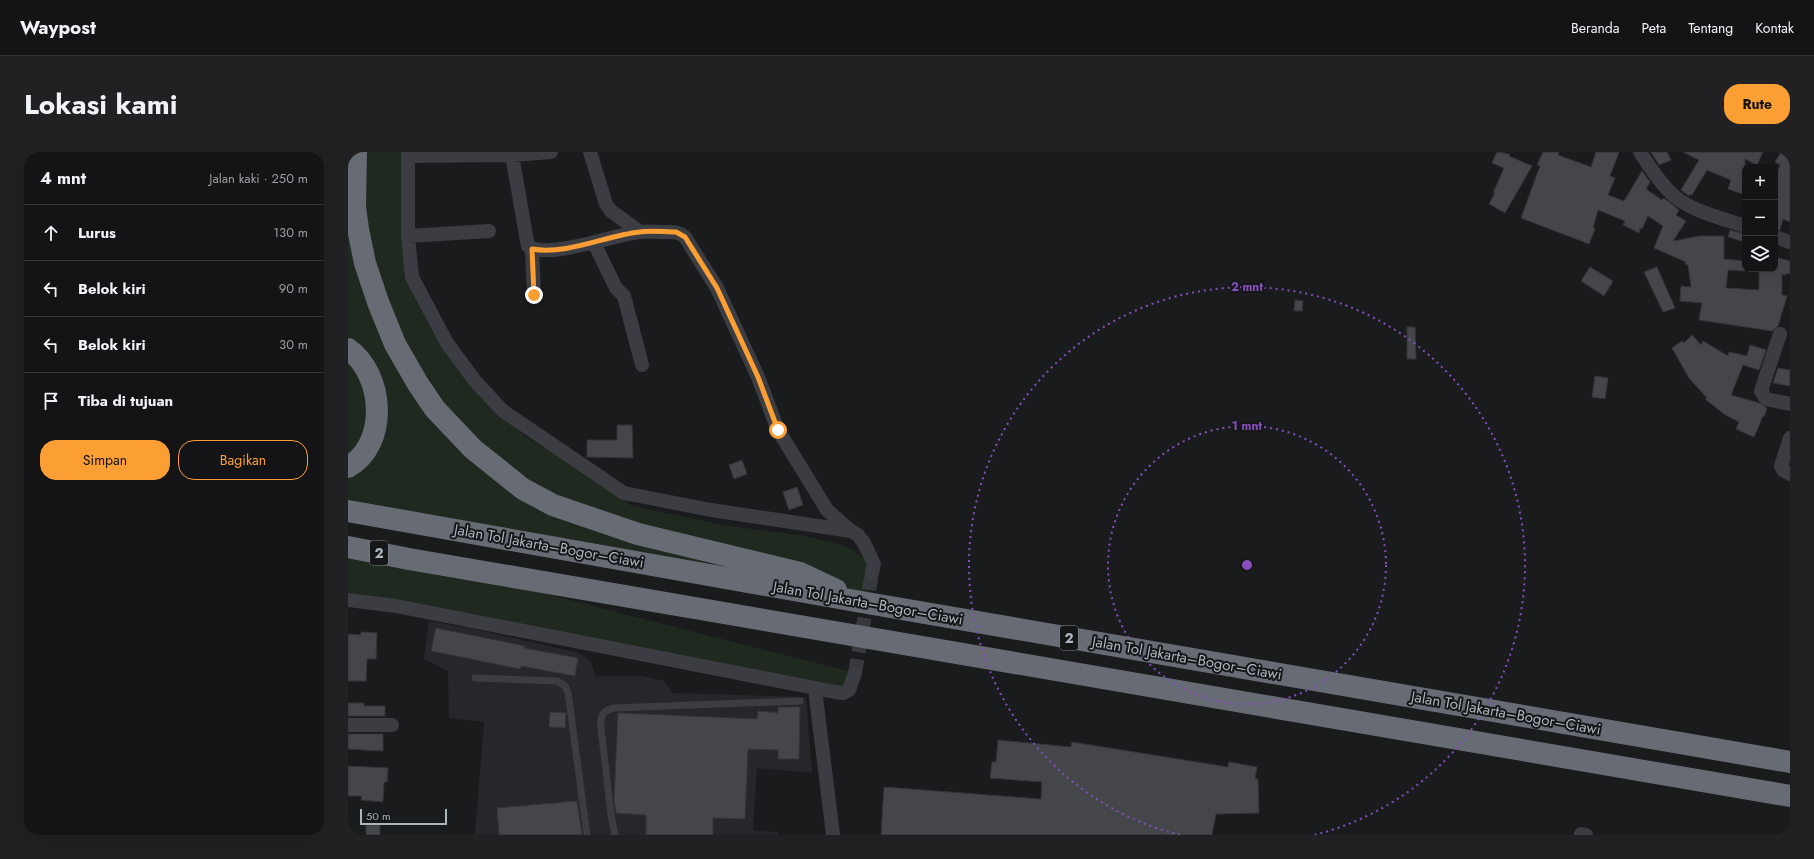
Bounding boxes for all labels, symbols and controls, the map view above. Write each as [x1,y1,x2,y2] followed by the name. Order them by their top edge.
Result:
[20,14,96,41] text: Waypost
[1571,18,1620,38] text: Beranda
[1642,18,1666,38] text: Peta
[1688,18,1733,38] text: Tentang
[1755,18,1794,38] text: Kontak
[24,84,177,125] text: Lokasi kami
[1724,84,1790,124] button: Rute
[1742,164,1778,272] map controls
[1742,164,1778,200] button: +
[40,166,86,190] text: 4 mnt
[209,169,308,188] text: Jalan kaki · 250 m
[1742,200,1778,236] button: −
[40,222,62,244] icon: ahead
[78,222,116,244] text: Lurus
[273,223,308,242] text: 130 m
[1742,236,1778,272] button: layers
[40,278,62,300] icon: left
[78,278,146,300] text: Belok kiri
[1231,278,1263,296] text: 2 mnt
[279,279,308,298] text: 90 m
[525,286,543,304] route end
[40,334,62,356] icon: left
[78,334,146,356] text: Belok kiri
[279,335,308,354] text: 30 m
[40,390,62,412] icon: arrive
[78,390,173,412] text: Tiba di tujuan
[1232,417,1262,435] text: 1 mnt
[769,421,787,439] route start
[40,440,170,480] button: Simpan
[178,440,308,480] button: Bagikan
[451,518,646,574] street label: Jalan Tol Jakarta–Bogor–Ciawi
[370,541,388,565] road number: 2
[1240,558,1254,572] centre of rings
[770,575,965,631] street label: Jalan Tol Jakarta–Bogor–Ciawi
[1060,626,1078,650] road number: 2
[1089,630,1284,686] street label: Jalan Tol Jakarta–Bogor–Ciawi
[1408,685,1603,741] street label: Jalan Tol Jakarta–Bogor–Ciawi
[360,807,447,826] scale bar
[366,808,391,824] text: 50 m

